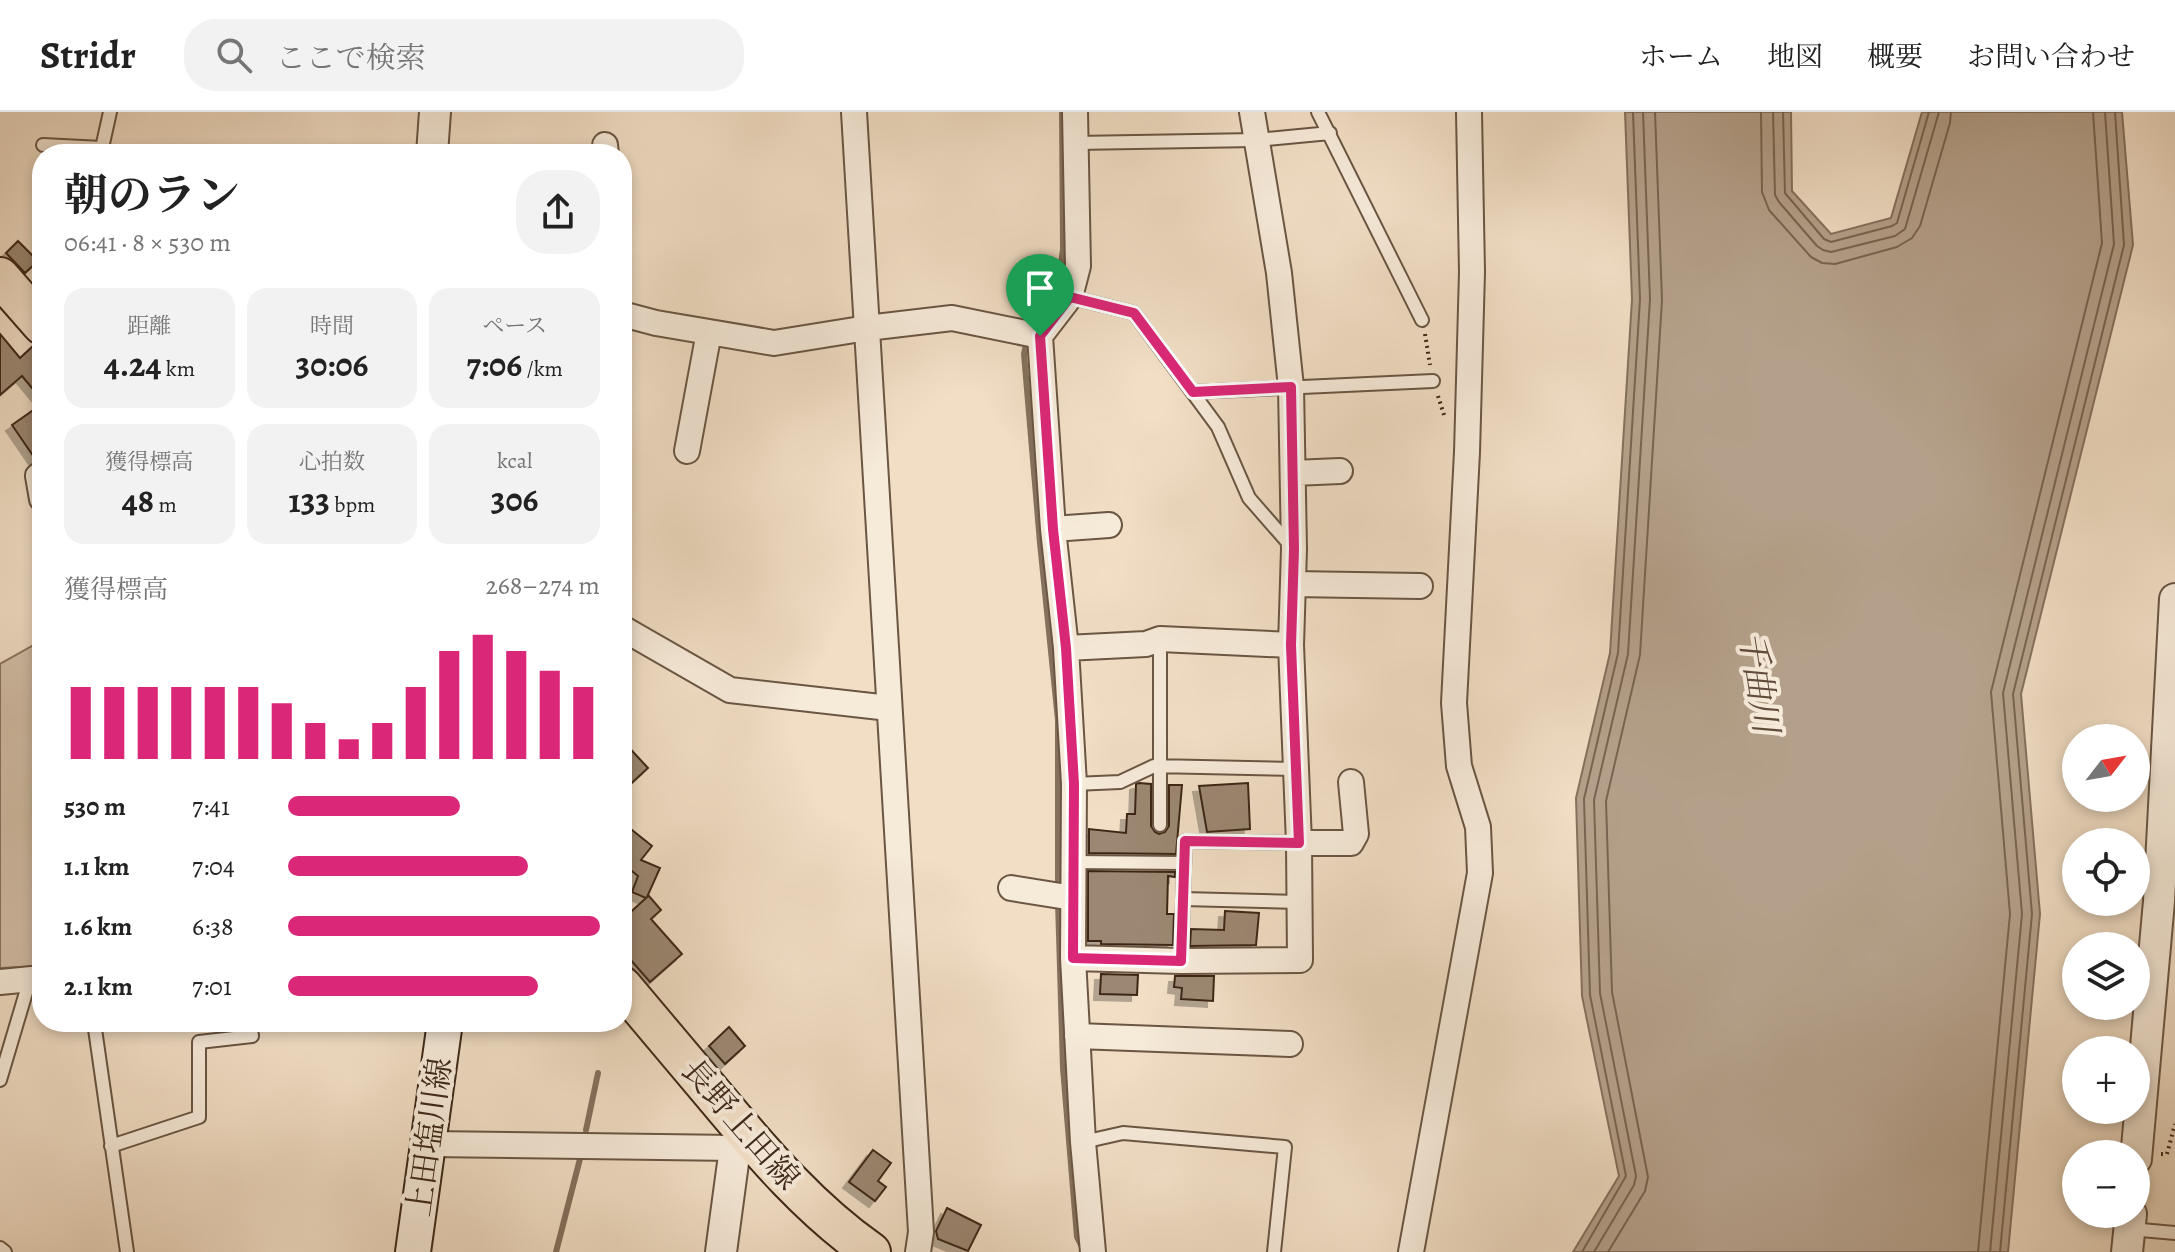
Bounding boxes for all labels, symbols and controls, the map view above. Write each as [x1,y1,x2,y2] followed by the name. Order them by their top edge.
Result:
[184,19,744,91] search box
[40,29,136,81] text: Stridr
[212,33,256,77] icon: search
[276,38,426,78] text: ここで検索
[1639,38,1723,76] text: ホーム
[1767,38,1823,76] text: 地図
[1867,38,1923,76] text: 概要
[1967,38,2135,76] text: お問い合わせ
[64,165,240,225] text: 朝のラン
[516,170,600,254] button: share
[64,225,231,260] text: 06:41 · 8 × 530 m
[1006,254,1074,336] pin
[1018,266,1062,310] icon: arrive
[127,311,171,341] text: 距離
[310,311,354,341] text: 時間
[482,311,547,341] text: ペース
[104,341,161,388] text: 4.24
[296,341,368,388] text: 30:06
[466,341,522,388] text: 7:06
[161,354,195,384] text: km
[522,354,563,384] text: /km
[497,446,532,476] text: kcal
[105,447,193,477] text: 獲得標高
[299,447,365,477] text: 心拍数
[491,476,538,523] text: 306
[122,477,154,524] text: 48
[289,477,330,524] text: 133
[154,490,177,520] text: m
[330,490,375,520] text: bpm
[485,568,600,603] text: 268–274 m
[64,572,168,607] text: 獲得標高
[1728,628,1791,740] water label: 千曲川
[2062,724,2150,812] north arrow
[2062,724,2150,1228] map controls
[64,789,126,824] text: 530 m
[192,789,230,824] text: 7:41
[2062,828,2150,916] button: locate
[64,849,130,884] text: 1.1 km
[192,849,235,884] text: 7:04
[64,909,132,944] text: 1.6 km
[192,909,234,944] text: 6:38
[2062,932,2150,1020] button: layers
[64,969,133,1004] text: 2.1 km
[192,969,232,1004] text: 7:01
[2062,1036,2150,1124] button: +
[672,1049,810,1199] street label: 長野上田線
[396,1055,462,1219] street label: 上田塩川線
[2062,1140,2150,1228] button: −

